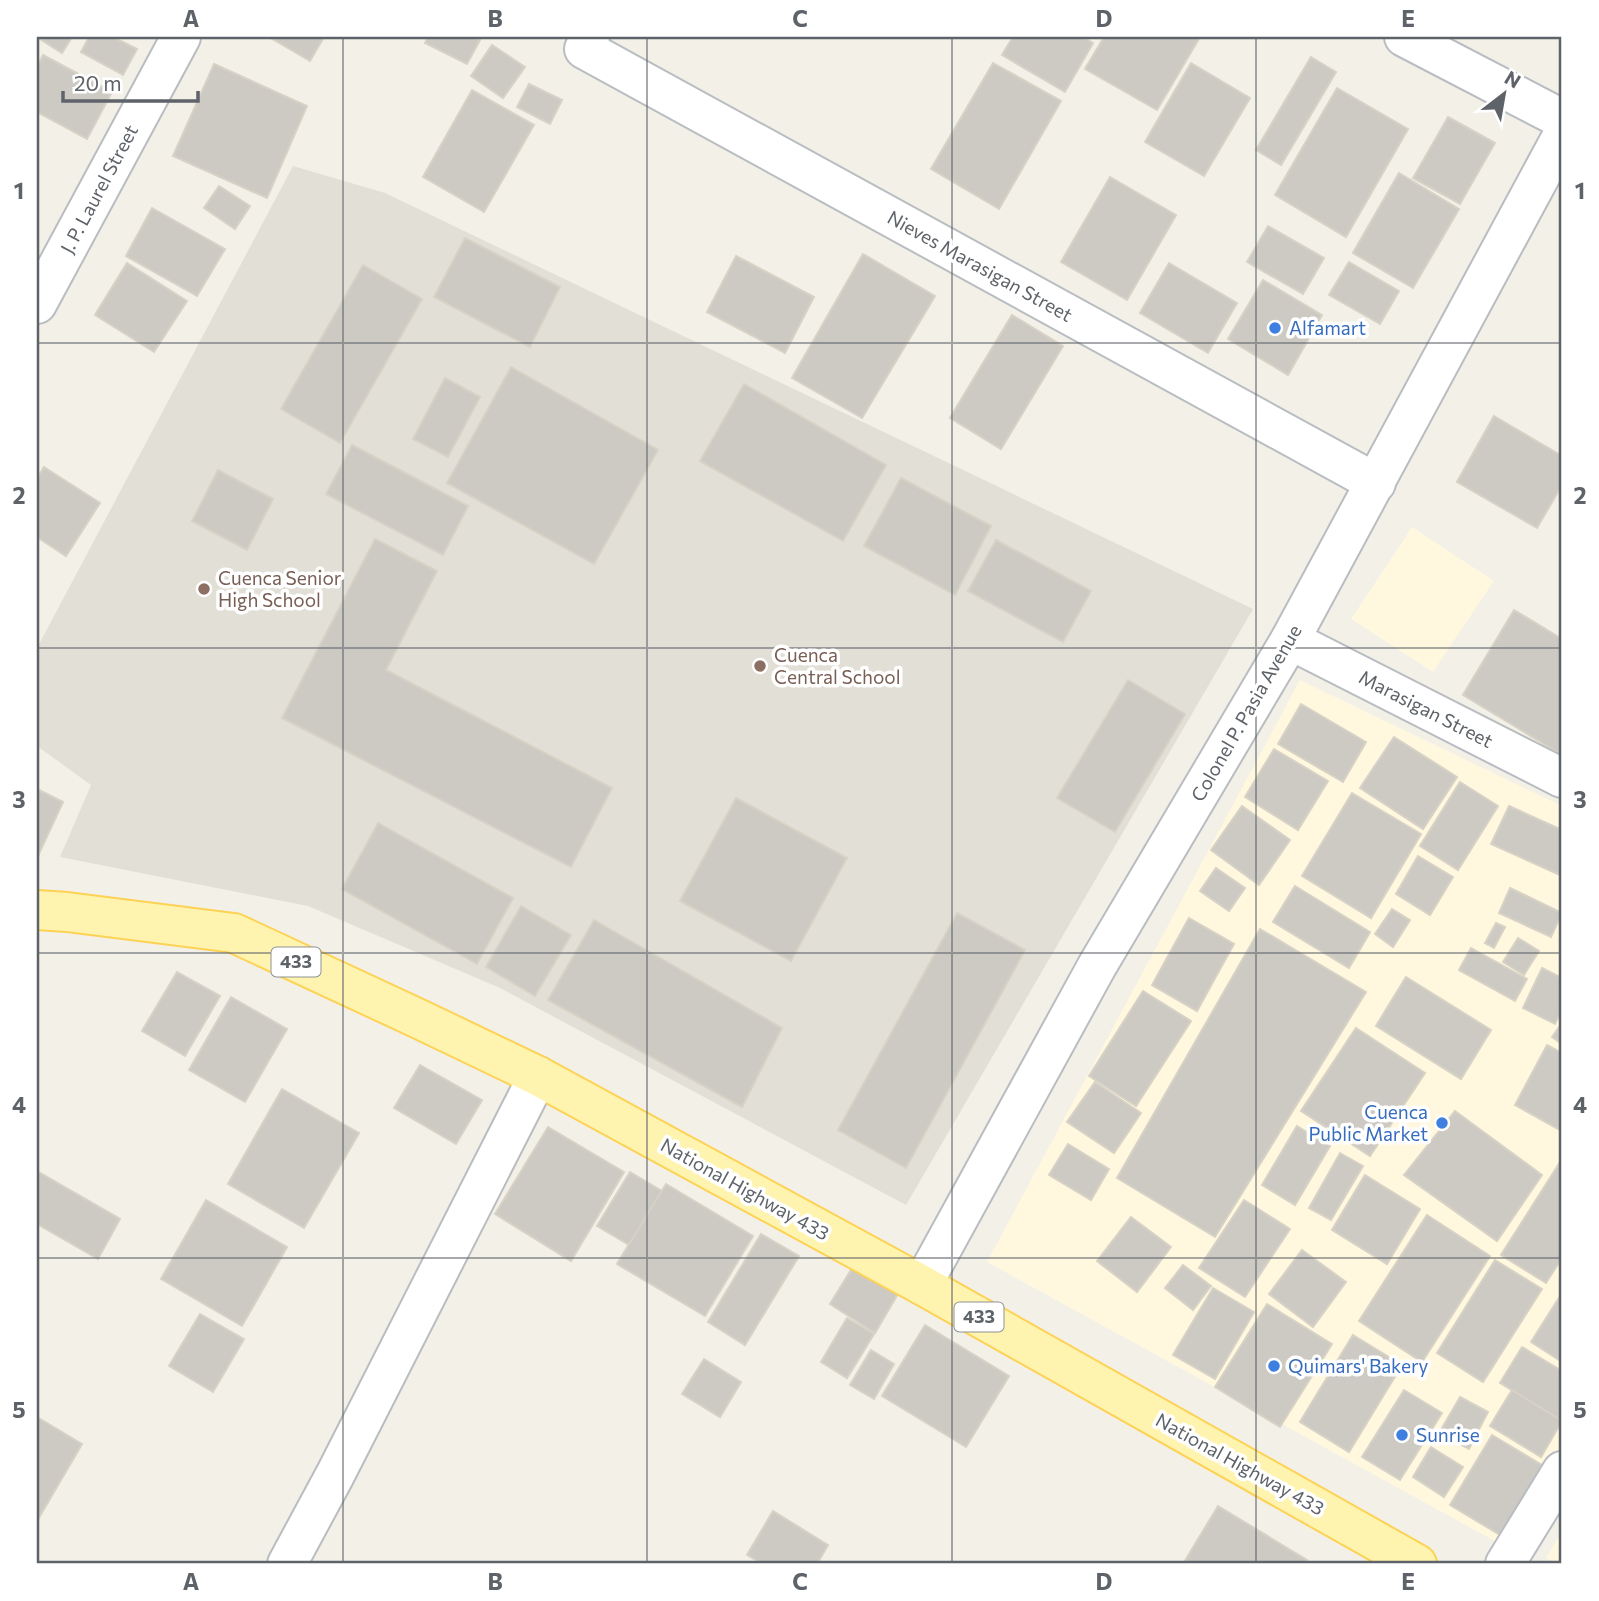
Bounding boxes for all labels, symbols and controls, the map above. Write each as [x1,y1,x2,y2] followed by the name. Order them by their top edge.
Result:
[183,4,200,32] text: A
[487,4,503,32] text: B
[792,4,808,32] text: C
[1096,4,1113,32] text: D
[1401,4,1415,32] text: E
[63,60,198,104] scale bar
[1470,60,1540,130] north arrow
[1501,65,1525,93] text: N
[74,70,122,95] text: 20 m
[55,120,142,257] street label: J. P. Laurel Street
[14,176,24,204] text: 1
[1575,176,1585,204] text: 1
[884,205,1077,326] street label: Nieves Marasigan Street
[1289,316,1366,339] place label: Alfamart
[1267,320,1283,336] marker: Alfamart
[12,481,26,509] text: 2
[1573,481,1587,509] text: 2
[218,566,342,611] place label: Cuenca Senior High School
[196,581,212,597] marker: Cuenca Senior High School
[1186,620,1306,805] street label: Colonel P. Pasia Avenue
[774,643,900,688] place label: Cuenca Central School
[752,658,768,674] marker: Cuenca Central School
[1355,665,1497,752] street label: Marasigan Street
[12,785,26,813] text: 3
[1573,785,1587,813] text: 3
[272,947,320,976] road number: 433
[12,1090,26,1118] text: 4
[1573,1090,1587,1118] text: 4
[1308,1100,1428,1145] place label: Cuenca Public Market
[1434,1115,1450,1131] marker: Cuenca Public Market
[657,1133,833,1244] street label: National Highway 433
[954,1302,1004,1332] road number: 433
[1288,1354,1429,1377] place label: Quimars' Bakery
[1266,1358,1282,1374] marker: Quimars' Bakery
[12,1395,26,1423] text: 5
[1573,1395,1587,1423] text: 5
[1152,1408,1328,1519] street label: National Highway 433
[1416,1423,1480,1446] place label: Sunrise
[1394,1427,1410,1443] marker: Sunrise
[183,1567,200,1595] text: A
[487,1567,503,1595] text: B
[792,1567,808,1595] text: C
[1096,1567,1113,1595] text: D
[1401,1567,1415,1595] text: E

